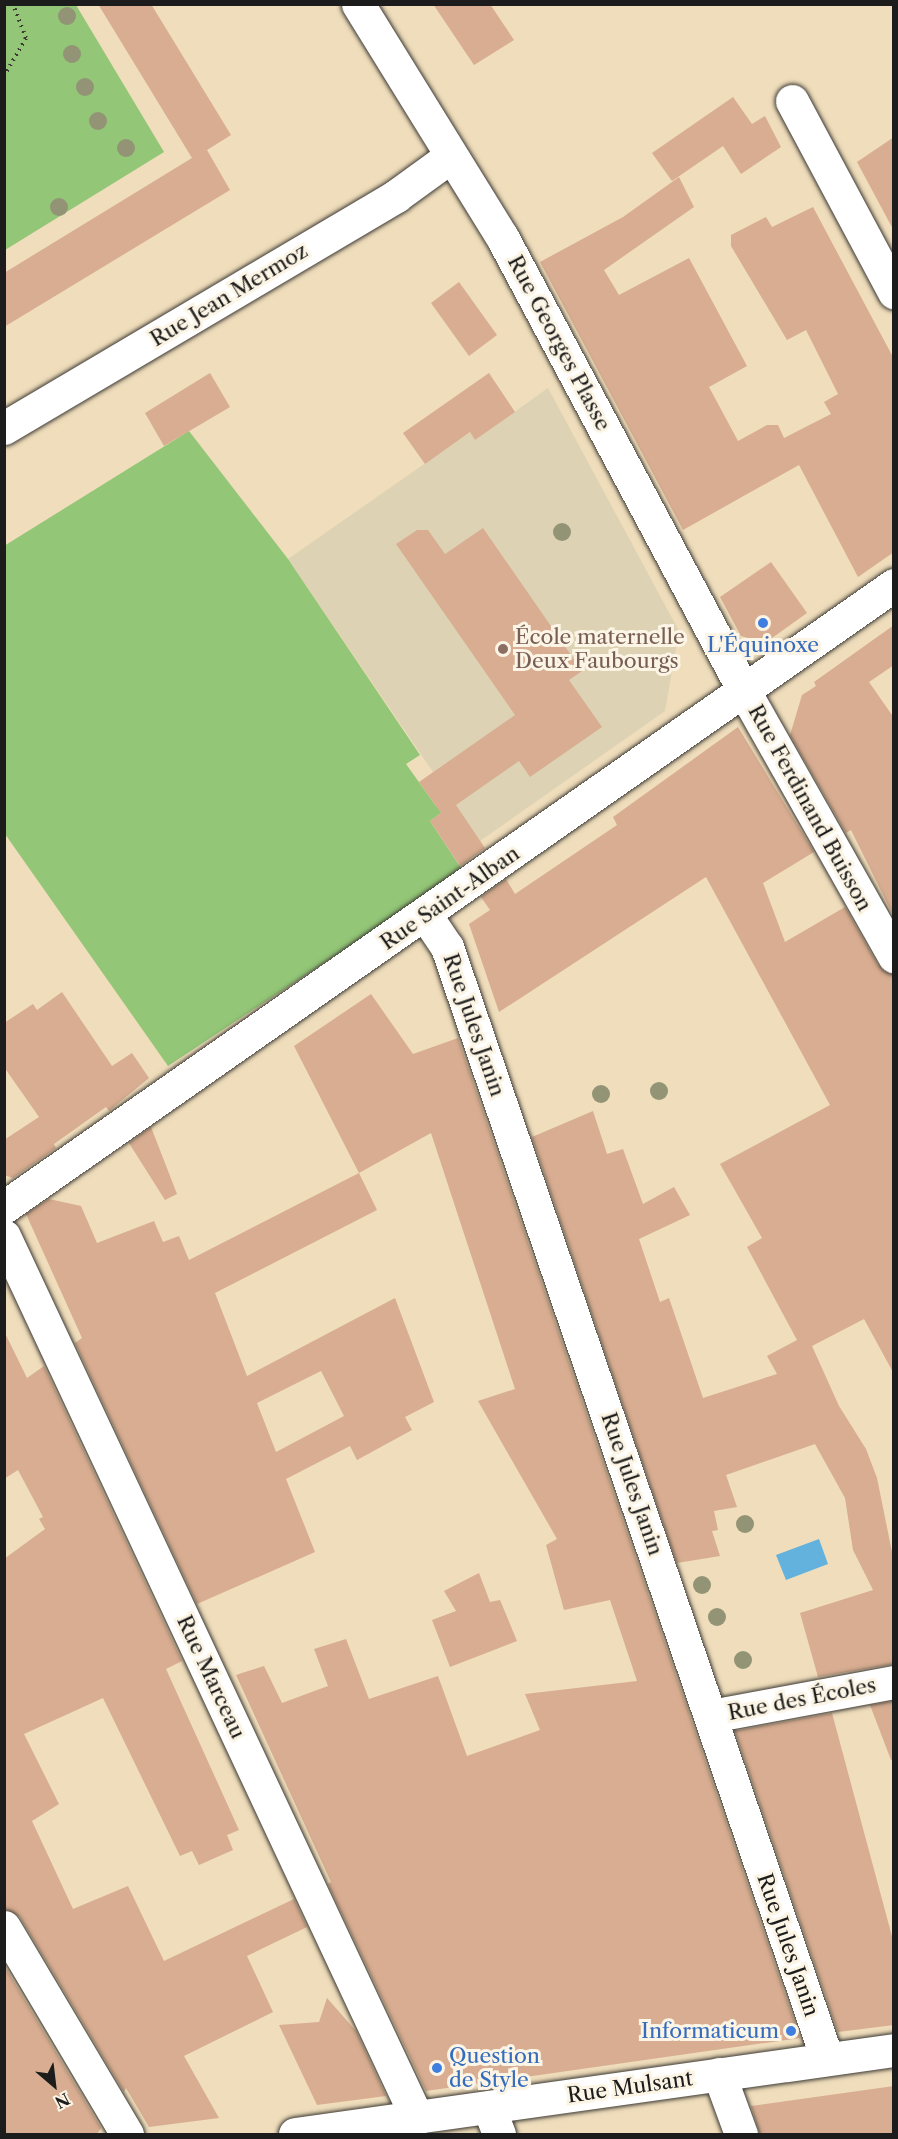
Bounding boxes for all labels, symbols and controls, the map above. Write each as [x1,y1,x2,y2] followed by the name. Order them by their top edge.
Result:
[146,238,312,352] street label: Rue Jean Mermoz
[502,251,616,435] street label: Rue Georges Plasse
[756,616,770,630] marker: L'Équinoxe
[515,624,685,674] place label: École maternelle Deux Faubourgs
[707,632,819,658] place label: L'Équinoxe
[496,642,510,656] marker: École maternelle Deux Faubourgs
[743,700,877,916] street label: Rue Ferdinand Buisson
[376,841,524,955] street label: Rue Saint-Alban
[438,950,510,1100] street label: Rue Jules Janin
[596,1409,668,1559] street label: Rue Jules Janin
[171,1611,251,1743] street label: Rue Marceau
[726,1672,878,1726] street label: Rue des Écoles
[752,1870,824,2020] street label: Rue Jules Janin
[641,2018,779,2044] place label: Informaticum
[784,2024,798,2038] marker: Informaticum
[449,2043,540,2093] place label: Question de Style
[24,2055,84,2115] north arrow
[430,2061,444,2075] marker: Question de Style
[566,2066,694,2108] street label: Rue Mulsant
[52,2089,73,2113] text: N

